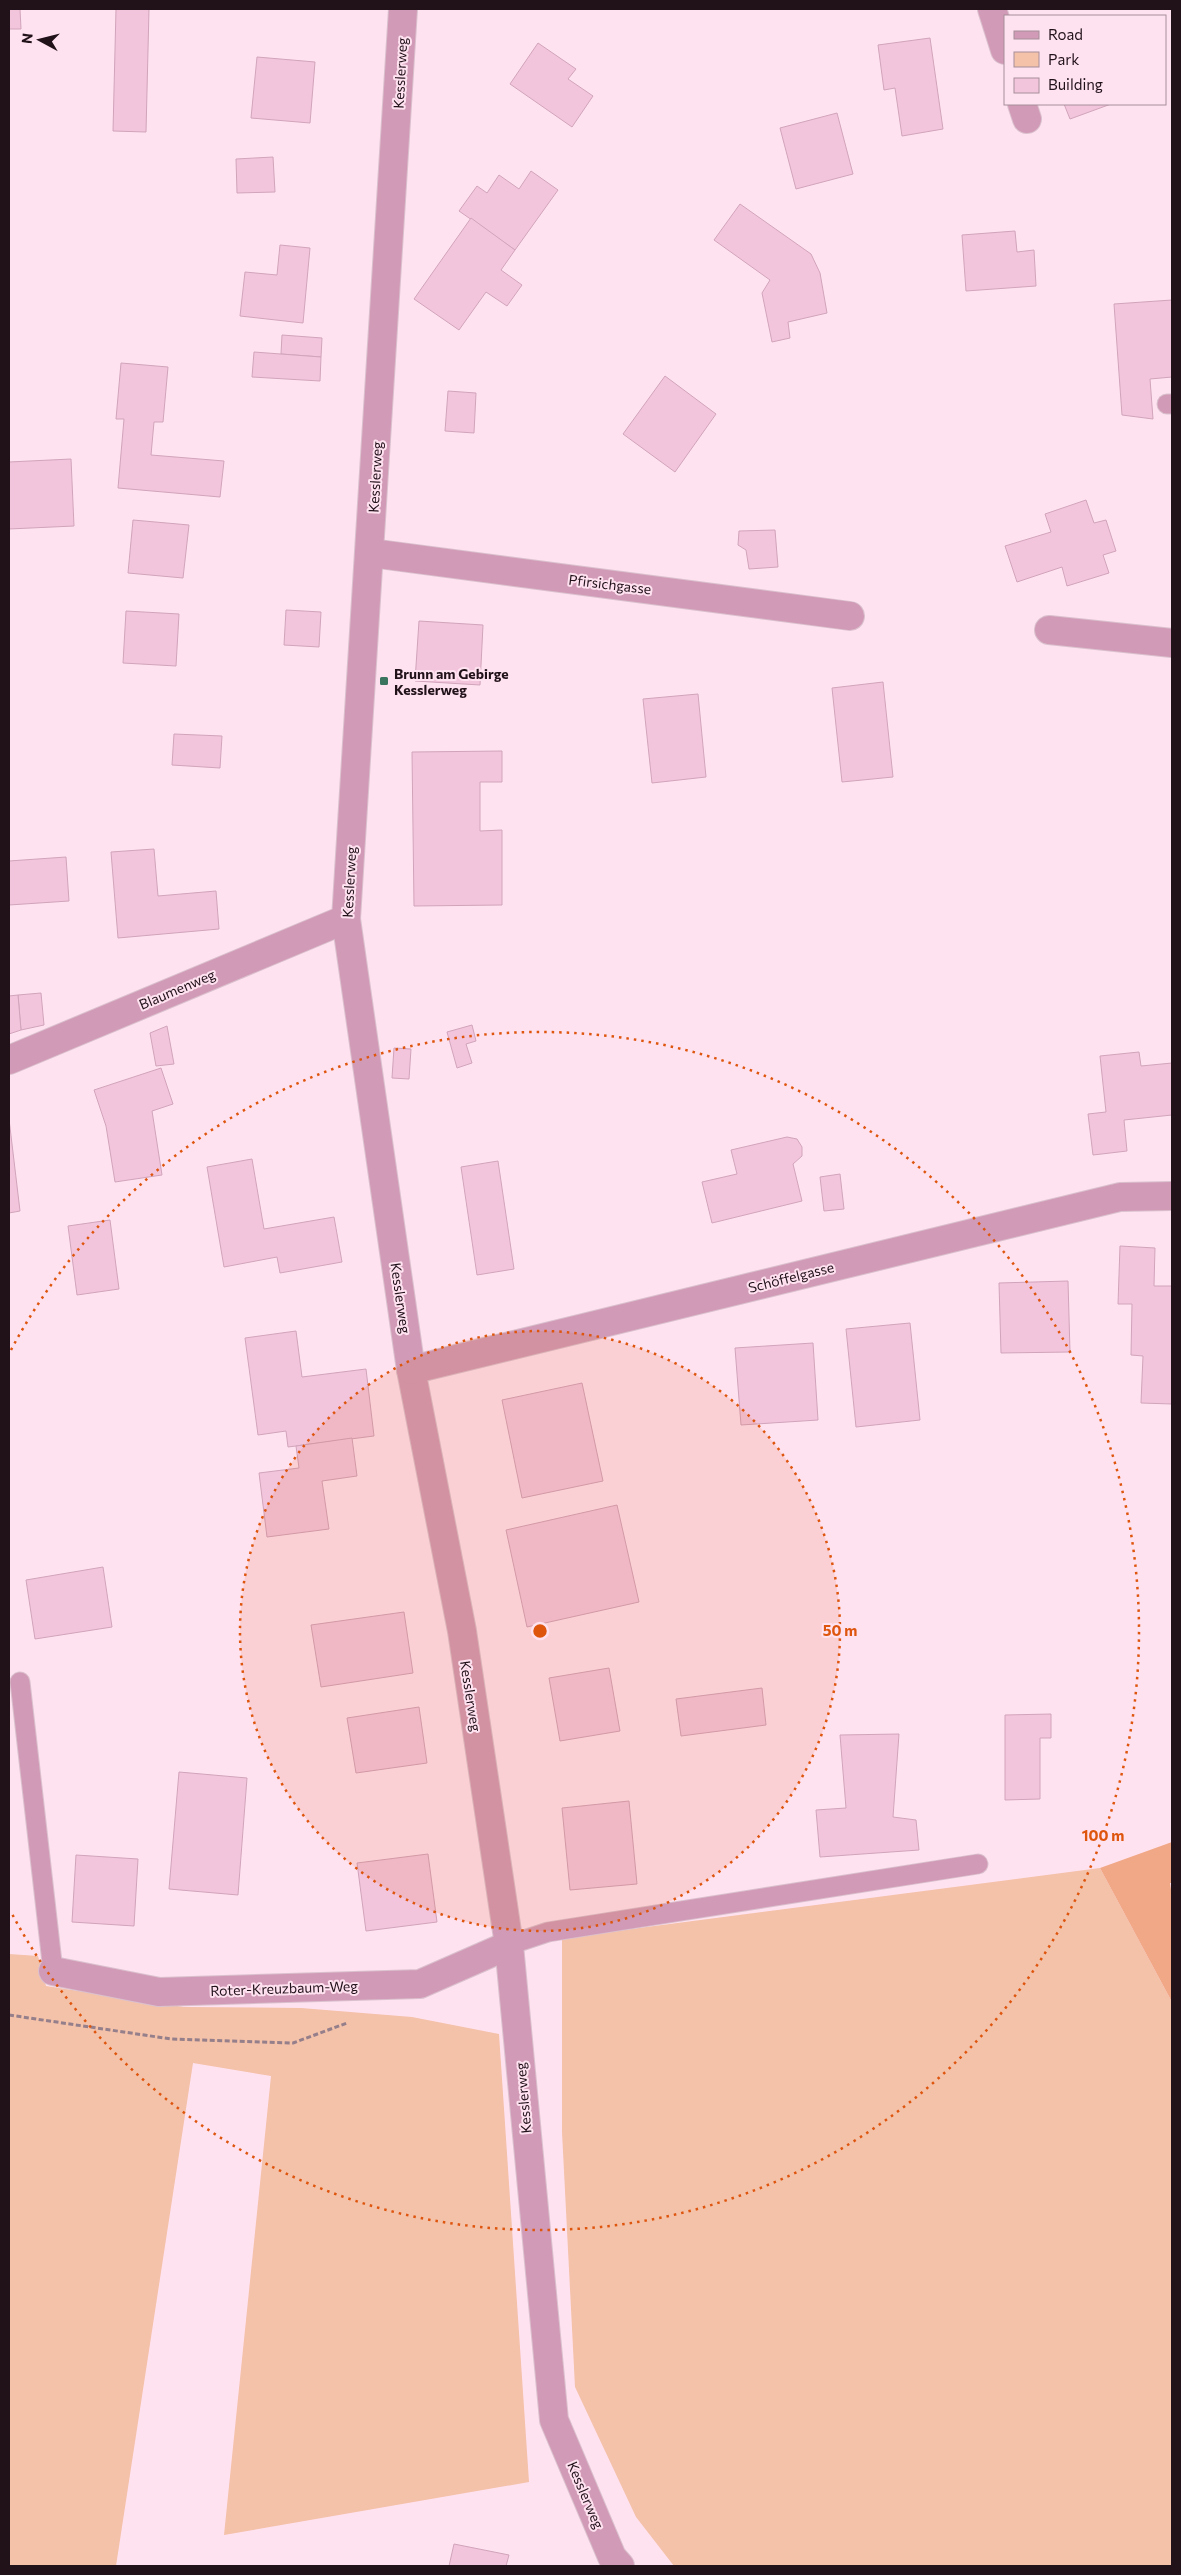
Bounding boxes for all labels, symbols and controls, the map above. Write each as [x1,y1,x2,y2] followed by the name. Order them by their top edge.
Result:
[15,15,65,65] north arrow
[1004,15,1166,105] legend
[1048,25,1083,43] text: Road
[18,32,36,45] text: N
[390,36,410,109] street label: Kesslerweg
[1048,50,1079,68] text: Park
[1048,75,1103,93] text: Building
[365,440,385,513] street label: Kesslerweg
[568,571,652,597] street label: Pfirsichgasse
[394,665,509,698] place label: Brunn am Gebirge Kesslerweg
[378,675,390,687] marker: Brunn am Gebirge Kesslerweg
[339,845,359,918] street label: Kesslerweg
[136,965,218,1013] street label: Blaumenweg
[746,1258,836,1296] street label: Schöffelgasse
[388,1261,414,1335] street label: Kesslerweg
[823,1621,857,1639] text: 50 m
[531,1622,549,1640] centre of rings
[457,1659,485,1733] street label: Kesslerweg
[1082,1826,1124,1844] text: 100 m
[210,1977,359,1999] street label: Roter-Kreuzbaum-Weg
[511,2061,535,2134] street label: Kesslerweg
[564,2459,608,2532] street label: Kesslerweg

